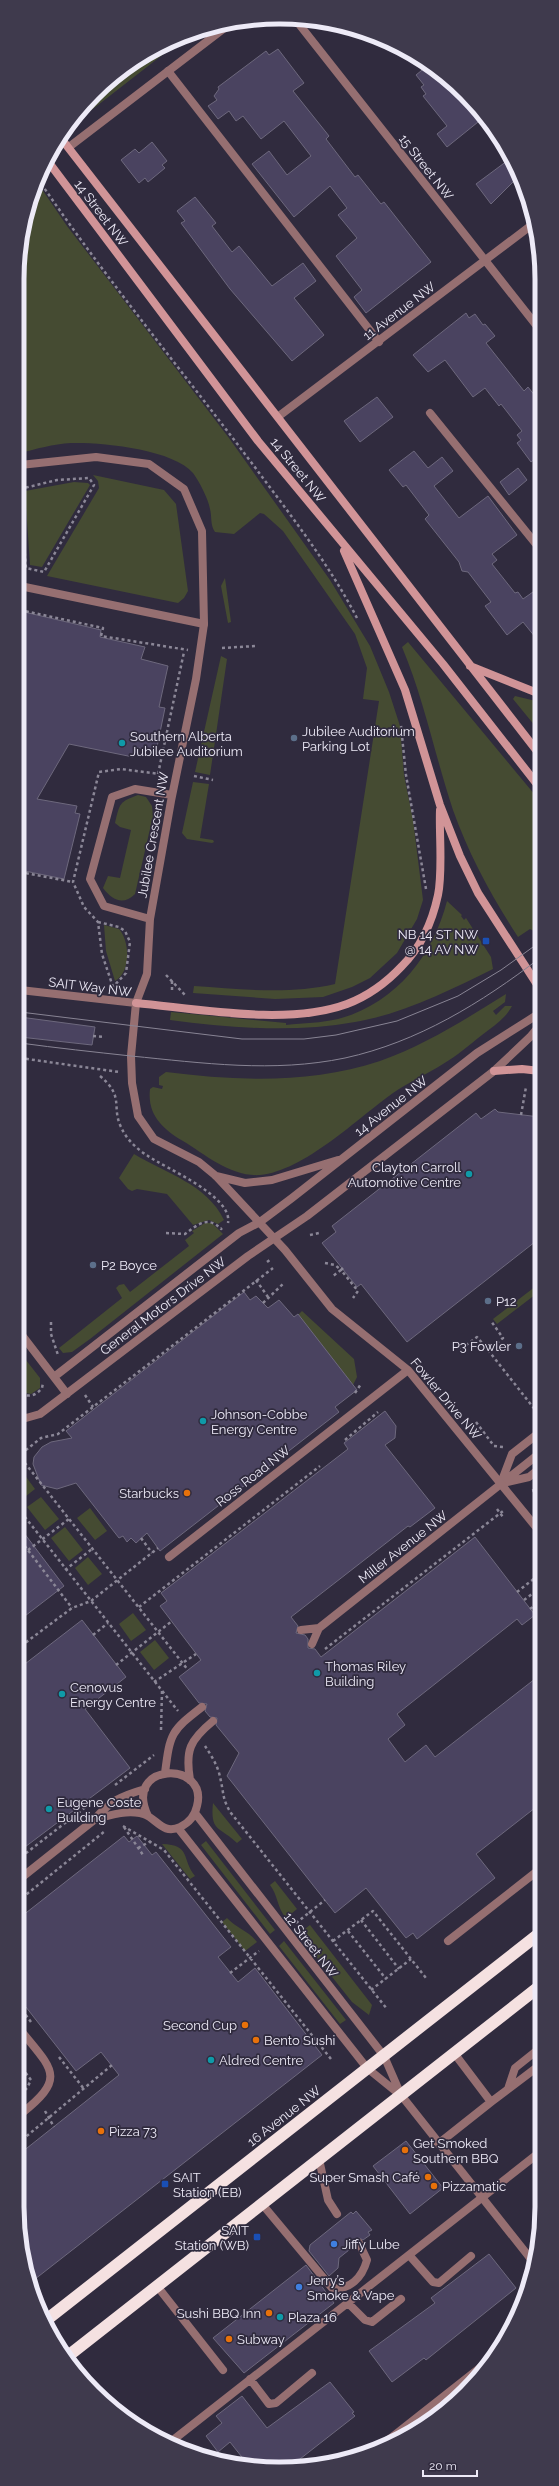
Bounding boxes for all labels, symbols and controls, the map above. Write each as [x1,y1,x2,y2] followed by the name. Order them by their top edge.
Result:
[396,131,456,203] street label: 15 Street NW
[71,177,131,249] street label: 14 Street NW
[360,279,438,343] street label: 11 Avenue NW
[267,435,329,506] street label: 14 Street NW
[302,724,415,754] place label: Jubilee Auditorium Parking Lot
[130,729,243,759] place label: Southern Alberta Jubilee Auditorium
[289,733,299,743] marker: Jubilee Auditorium Parking Lot
[117,738,127,748] marker: Southern Alberta Jubilee Auditorium
[135,770,172,899] street label: Jubilee Crescent NW
[398,927,478,957] place label: NB 14 ST NW @ 14 AV NW
[481,936,491,946] marker: NB 14 ST NW @ 14 AV NW
[48,974,133,1000] street label: SAIT Way NW
[352,1073,431,1139] street label: 14 Avenue NW
[348,1160,461,1190] place label: Clayton Carroll Automotive Centre
[464,1169,474,1179] marker: Clayton Carroll Automotive Centre
[97,1254,229,1358] street label: General Motors Drive NW
[101,1258,157,1273] place label: P2 Boyce
[88,1260,98,1270] marker: P2 Boyce
[496,1294,517,1309] place label: P12
[483,1296,493,1306] marker: P12
[452,1339,511,1354] place label: P3 Fowler
[514,1341,524,1351] marker: P3 Fowler
[407,1355,485,1443] street label: Fowler Drive NW
[211,1407,308,1437] place label: Johnson-Cobbe Energy Centre
[198,1416,208,1426] marker: Johnson-Cobbe Energy Centre
[213,1442,293,1510] street label: Ross Road NW
[119,1486,179,1501] place label: Starbucks
[182,1488,192,1498] marker: Starbucks
[356,1507,451,1586] street label: Miller Avenue NW
[325,1659,406,1689] place label: Thomas Riley Building
[312,1668,322,1678] marker: Thomas Riley Building
[70,1680,156,1710] place label: Cenovus Energy Centre
[57,1689,67,1699] marker: Cenovus Energy Centre
[57,1795,142,1825] place label: Eugene Coste Building
[44,1804,54,1814] marker: Eugene Coste Building
[281,1909,341,1981] street label: 12 Street NW
[163,2018,237,2033] place label: Second Cup
[240,2020,250,2030] marker: Second Cup
[264,2033,335,2048] place label: Bento Sushi
[251,2035,261,2045] marker: Bento Sushi
[219,2053,304,2068] place label: Aldred Centre
[206,2055,216,2065] marker: Aldred Centre
[244,2082,324,2149] street label: 16 Avenue NW
[109,2124,157,2139] place label: Pizza 73
[96,2126,106,2136] marker: Pizza 73
[413,2136,499,2166] place label: Get Smoked Southern BBQ
[400,2145,410,2155] marker: Get Smoked Southern BBQ
[173,2170,242,2200] place label: SAIT Station (EB)
[309,2170,420,2185] place label: Super Smash Café
[423,2172,433,2182] marker: Super Smash Café
[160,2179,170,2189] marker: SAIT Station (EB)
[442,2179,506,2194] place label: Pizzamatic
[429,2181,439,2191] marker: Pizzamatic
[175,2223,249,2253] place label: SAIT Station (WB)
[252,2232,262,2242] marker: SAIT Station (WB)
[342,2237,400,2252] place label: Jiffy Lube
[329,2239,339,2249] marker: Jiffy Lube
[307,2273,395,2303] place label: Jerry’s Smoke & Vape
[294,2282,304,2292] marker: Jerry’s Smoke & Vape
[177,2306,261,2321] place label: Sushi BBQ Inn
[264,2308,274,2318] marker: Sushi BBQ Inn
[288,2310,337,2325] place label: Plaza 16
[275,2312,285,2322] marker: Plaza 16
[237,2332,285,2347] place label: Subway
[224,2334,234,2344] marker: Subway
[423,2452,477,2478] scale bar
[429,2459,457,2473] text: 20 m

